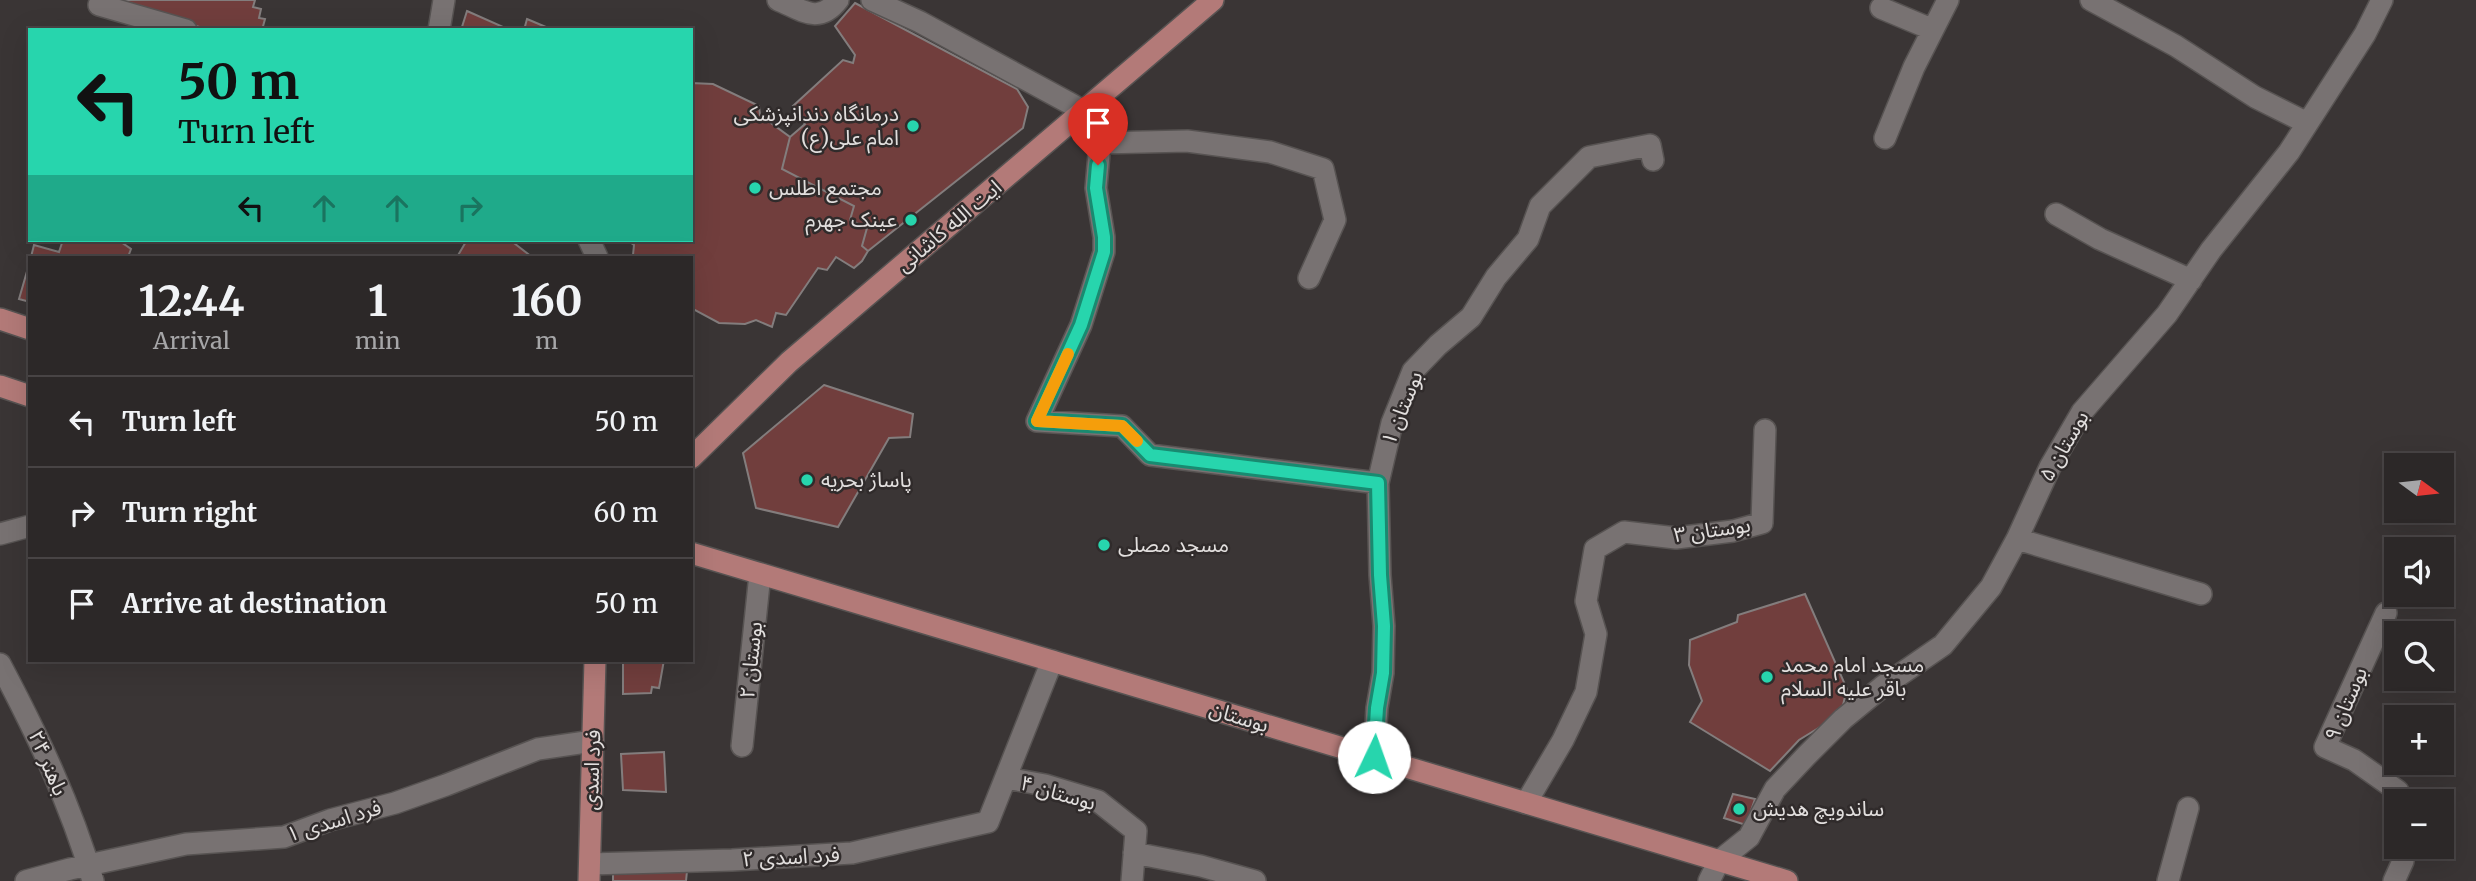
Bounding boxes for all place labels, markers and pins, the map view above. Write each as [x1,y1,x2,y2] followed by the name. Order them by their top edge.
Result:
[1068,93,1128,165] pin
[733,100,899,154] place label: درمانگاه دندانپزشکی امام علی(ع)
[905,118,921,134] marker: درمانگاه دندانپزشکی امام علی(ع)
[769,174,882,203] place label: مجتمع اطلس
[747,180,763,196] marker: مجتمع اطلس
[805,206,897,236] place label: عینک جهرم
[903,212,919,228] marker: عینک جهرم
[821,466,912,493] place label: پاساژ بحریه
[799,472,815,488] marker: پاساژ بحریه
[1118,531,1229,558] place label: مسجد مصلی
[1096,537,1112,553] marker: مسجد مصلی
[1781,651,1924,705] place label: مسجد امام محمد باقر علیه السلام
[1759,669,1775,685] marker: مسجد امام محمد باقر علیه السلام
[1753,795,1884,824] place label: ساندویچ هدیش
[1731,801,1747,817] marker: ساندویچ هدیش

